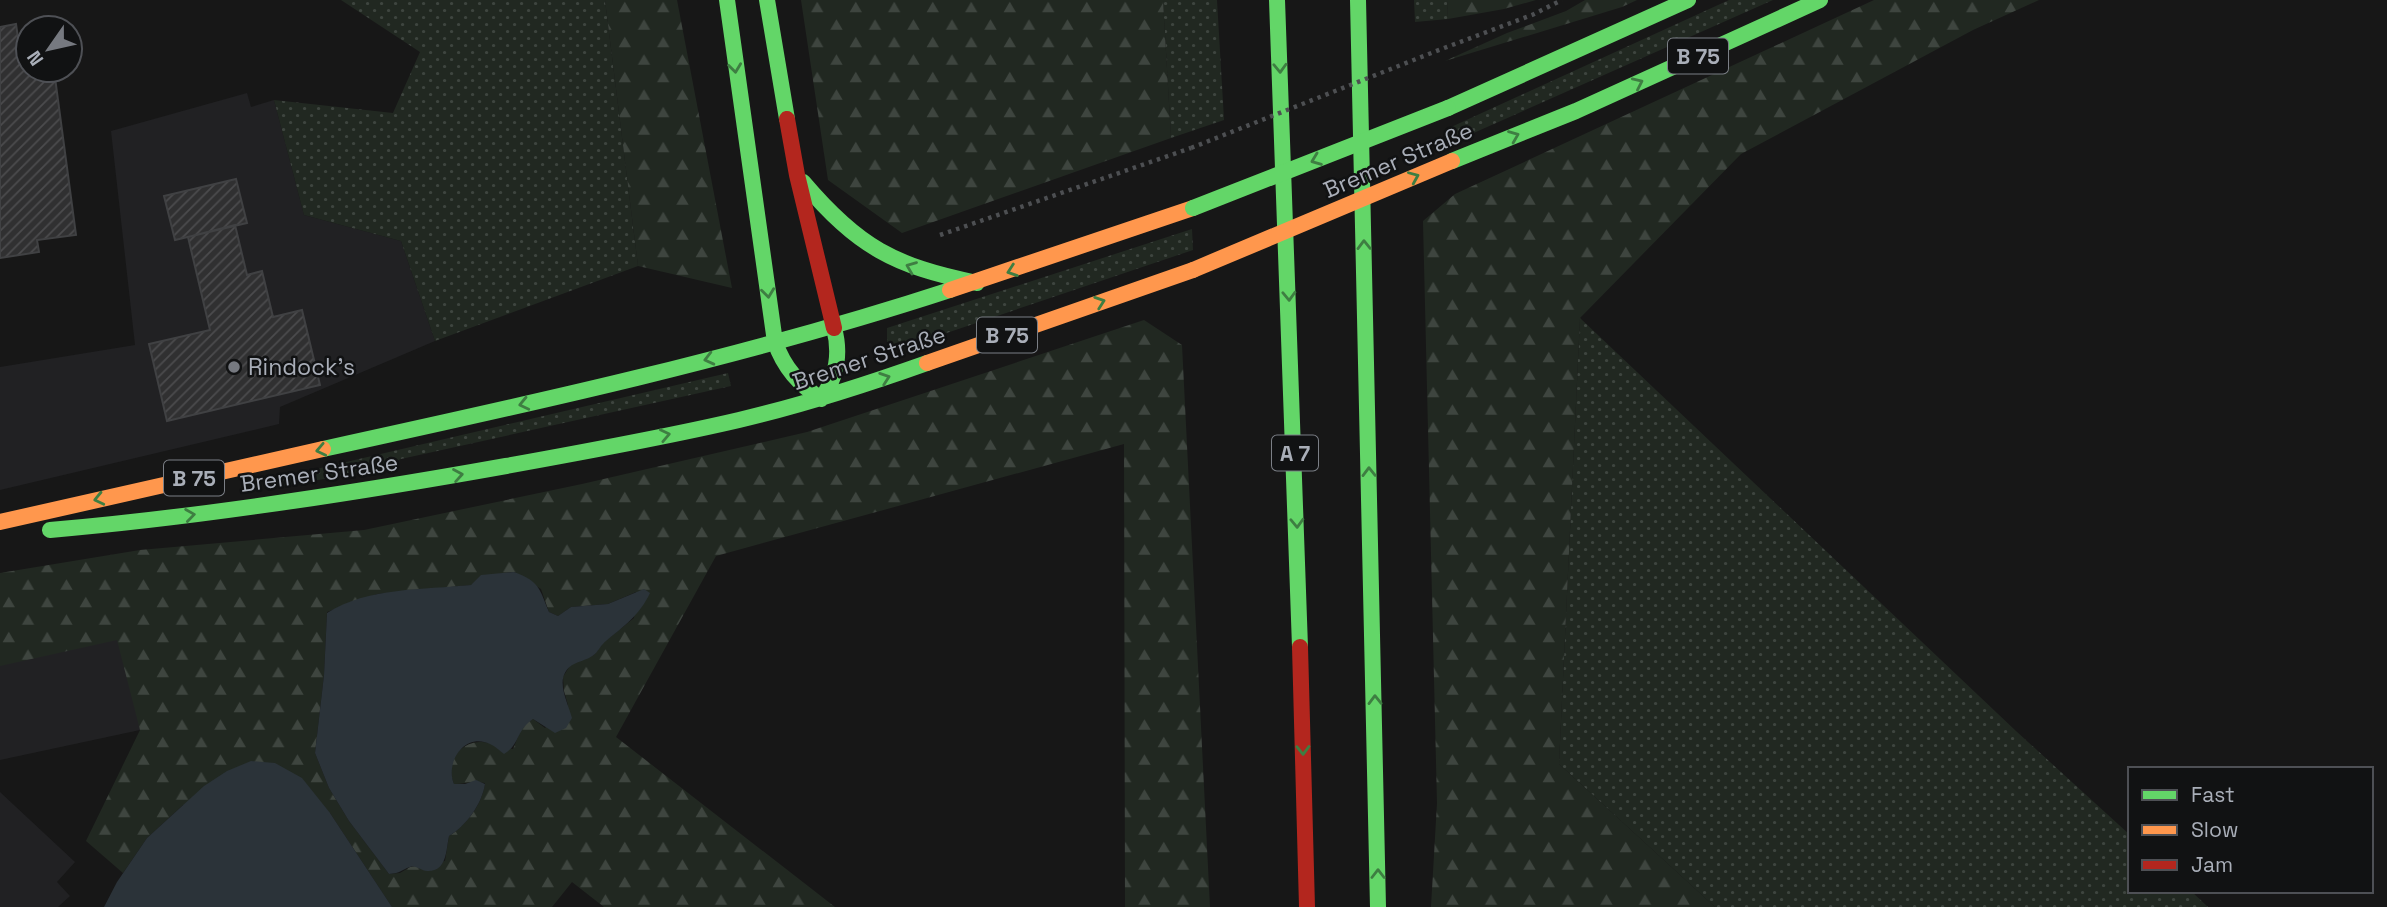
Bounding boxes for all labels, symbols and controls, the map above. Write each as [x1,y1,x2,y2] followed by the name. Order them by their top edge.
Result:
[14,14,84,84] north arrow
[1668,38,1728,74] road number: B 75
[21,46,49,70] text: N
[728,62,743,74] one-way arrow
[1272,63,1287,74] one-way arrow
[1631,77,1643,91] one-way arrow
[1319,115,1477,205] street label: Bremer Straße
[1507,131,1519,145] one-way arrow
[1311,151,1323,165] one-way arrow
[1407,171,1420,185] one-way arrow
[1356,239,1371,250] one-way arrow
[905,262,917,276] one-way arrow
[1007,263,1019,277] one-way arrow
[761,287,776,299] one-way arrow
[1281,290,1296,301] one-way arrow
[1094,296,1106,310] one-way arrow
[977,318,1037,352] road number: B 75
[789,319,949,397] street label: Bremer Straße
[703,351,715,365] one-way arrow
[248,352,355,382] place label: Rindock's
[226,359,242,375] marker: Rindock's
[879,372,891,386] one-way arrow
[518,396,530,410] one-way arrow
[659,429,671,444] one-way arrow
[1272,435,1318,470] road number: A 7
[315,442,327,457] one-way arrow
[238,447,400,499] street label: Bremer Straße
[164,461,224,496] road number: B 75
[1362,466,1377,477] one-way arrow
[451,468,463,483] one-way arrow
[93,491,105,505] one-way arrow
[184,507,196,522] one-way arrow
[1290,518,1305,529] one-way arrow
[1367,694,1383,704] one-way arrow
[1296,745,1311,756] one-way arrow
[2128,767,2373,893] legend
[2191,781,2235,808] text: Fast
[2191,816,2239,843] text: Slow
[2191,851,2233,878] text: Jam
[1370,868,1386,879] one-way arrow

